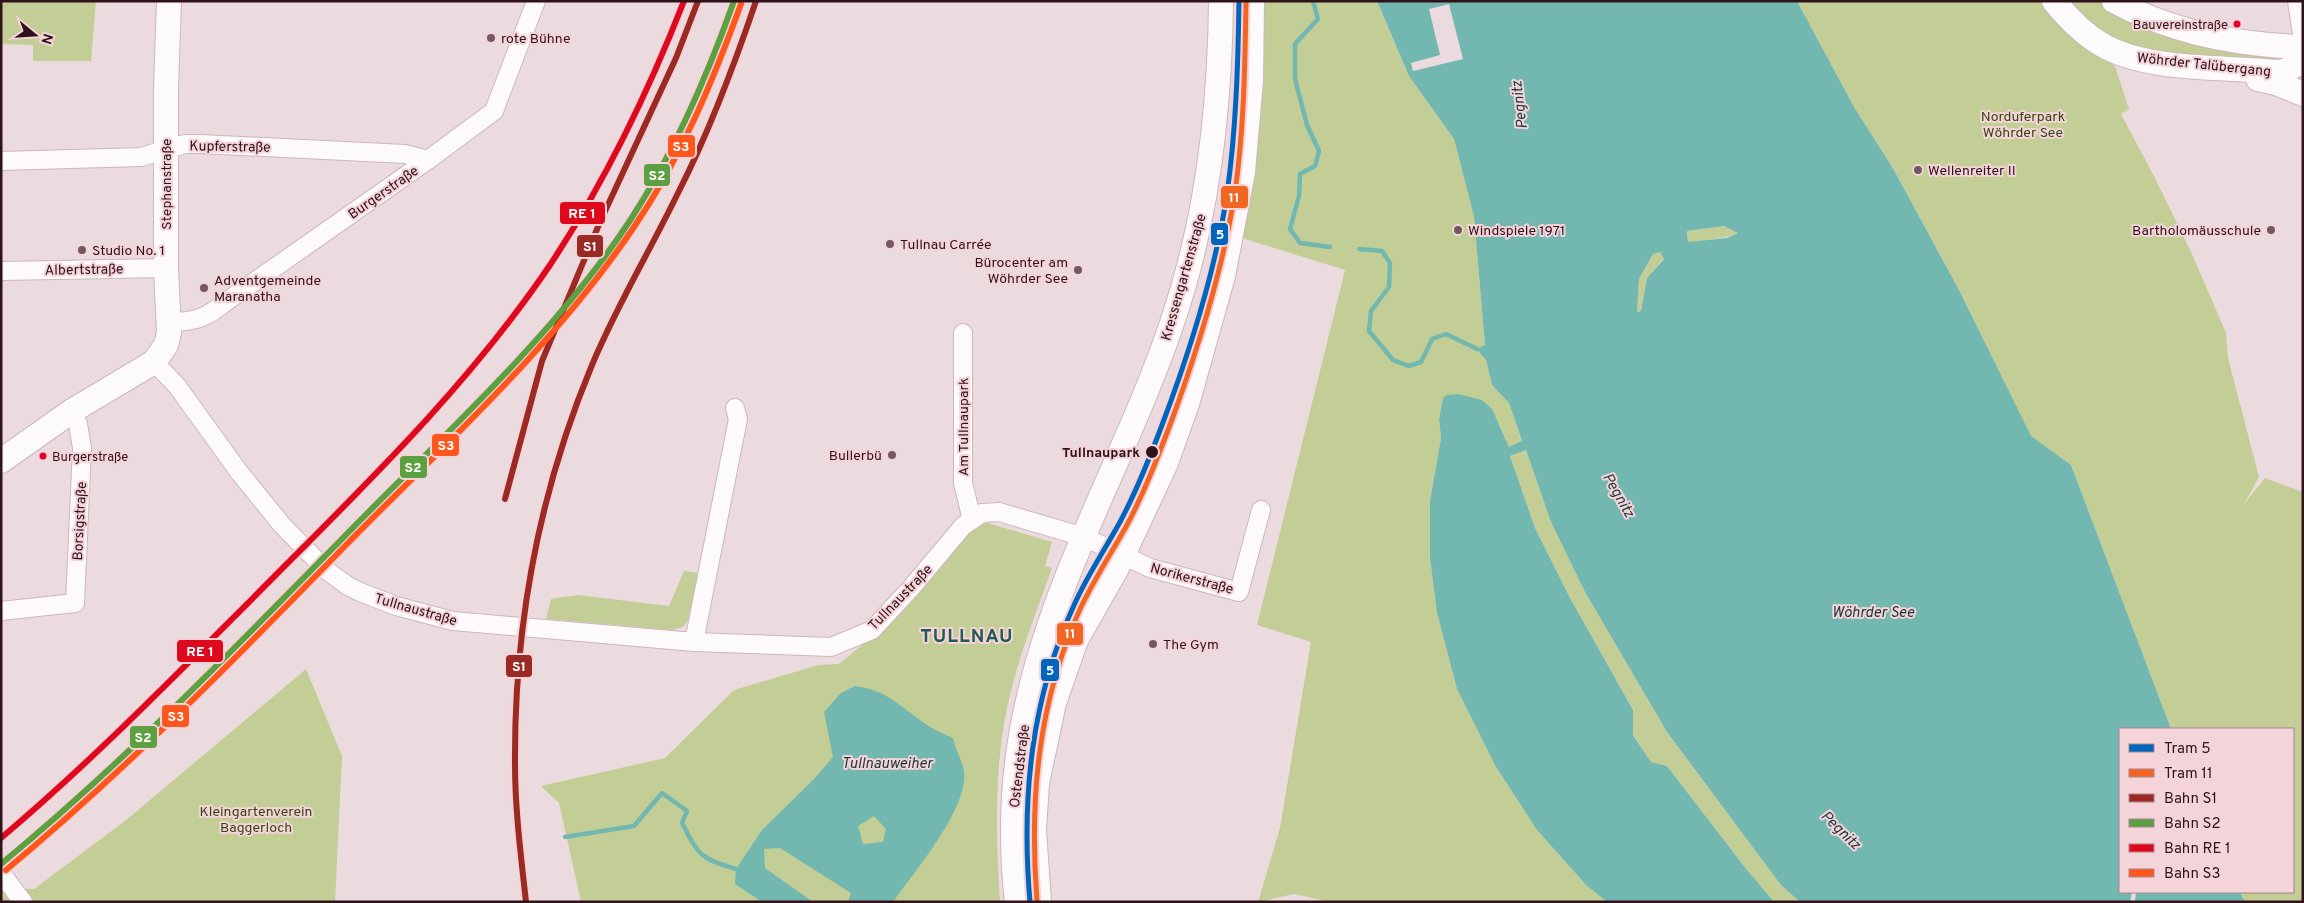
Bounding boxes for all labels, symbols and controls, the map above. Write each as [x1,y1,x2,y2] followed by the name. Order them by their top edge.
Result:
[10,10,60,60] north arrow
[2133,18,2228,34] place label: Bauvereinstraße
[2232,19,2242,29] marker: Bauvereinstraße
[36,31,56,46] text: N
[501,31,571,48] place label: rote Bühne
[485,32,497,44] marker: rote Bühne
[2136,50,2272,81] street label: Wöhrder Talübergang
[1508,79,1533,130] water label: Pegnitz
[1981,109,2065,142] park label: Norduferpark Wöhrder See
[667,134,696,158] line badge: S3
[159,138,176,230] street label: Stephanstraße
[189,138,271,157] street label: Kupferstraße
[673,139,689,156] text: S3
[345,163,422,224] street label: Burgerstraße
[643,163,671,187] line badge: S2
[1928,163,2016,180] place label: Wellenreiter II
[1912,164,1924,176] marker: Wellenreiter II
[648,168,666,185] text: S2
[1220,185,1249,209] line badge: 11
[1228,190,1240,207] text: 11
[559,201,606,225] line badge: RE 1
[568,206,596,223] text: RE 1
[1158,212,1211,343] street label: Kressengartenstraße
[1210,222,1229,246] line badge: 5
[1468,223,1565,240] place label: Windspiele 1971
[2132,223,2261,240] place label: Bartholomäusschule
[1452,224,1464,236] marker: Windspiele 1971
[2265,224,2277,236] marker: Bartholomäusschule
[1216,227,1224,244] text: 5
[576,234,604,258] line badge: S1
[900,237,991,254] place label: Tullnau Carrée
[884,238,896,250] marker: Tullnau Carrée
[583,239,597,256] text: S1
[92,243,165,260] place label: Studio No. 1
[76,244,88,256] marker: Studio No. 1
[974,255,1068,288] place label: Bürocenter am Wöhrder See
[45,261,124,280] street label: Albertstraße
[1072,264,1084,276] marker: Bürocenter am Wöhrder See
[214,273,321,306] place label: Adventgemeinde Maranatha
[198,282,210,294] marker: Adventgemeinde Maranatha
[956,378,973,476] street label: Am Tullnaupark
[431,433,460,457] line badge: S3
[438,438,454,455] text: S3
[1144,444,1160,460] marker: Tullnaupark
[1062,445,1140,462] place label: Tullnaupark
[829,448,882,465] place label: Bullerbü
[886,449,898,461] marker: Bullerbü
[52,450,128,466] place label: Burgerstraße
[38,451,48,461] marker: Burgerstraße
[399,455,428,479] line badge: S2
[404,460,422,477] text: S2
[1597,470,1638,522] water label: Pegnitz
[70,481,91,561] street label: Borsigstraße
[1148,560,1235,599] street label: Norikerstraße
[865,562,937,635] street label: Tullnaustraße
[372,591,459,630] street label: Tullnaustraße
[1832,604,1914,623] water label: Wöhrder See
[1056,622,1084,646] line badge: 11
[920,625,1014,649] district label: TULLNAU
[1064,626,1076,643] text: 11
[1163,637,1219,654] place label: The Gym
[1147,638,1159,650] marker: The Gym
[176,639,224,663] line badge: RE 1
[186,644,214,661] text: RE 1
[505,654,533,678] line badge: S1
[1040,658,1060,682] line badge: 5
[512,659,526,676] text: S1
[1046,663,1054,680] text: 5
[161,704,190,728] line badge: S3
[168,709,184,726] text: S3
[1007,723,1034,809] street label: Ostendstraße
[129,725,158,749] line badge: S2
[2119,728,2294,893] legend
[134,730,152,747] text: S2
[2164,740,2211,759] text: Tram 5
[842,755,934,774] water label: Tullnauweiher
[2164,765,2212,784] text: Tram 11
[2164,790,2217,809] text: Bahn S1
[200,804,312,837] park label: Kleingartenverein Baggerloch
[1816,807,1864,855] water label: Pegnitz
[2164,815,2221,834] text: Bahn S2
[2164,840,2231,859] text: Bahn RE 1
[2164,865,2221,884] text: Bahn S3

